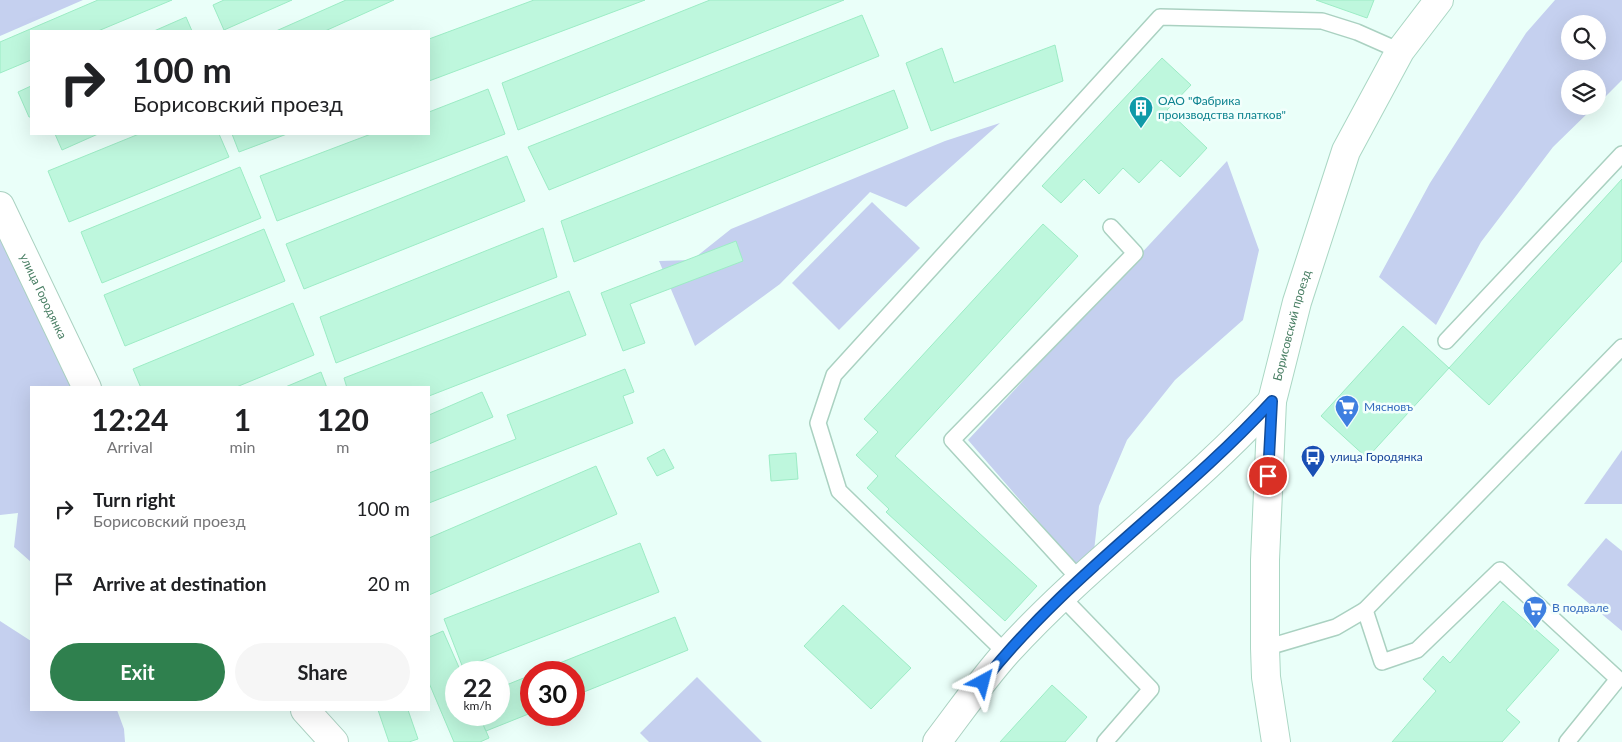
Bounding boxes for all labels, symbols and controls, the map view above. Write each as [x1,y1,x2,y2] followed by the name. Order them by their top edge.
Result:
[1561,15,1606,115] map controls
[1561,15,1606,60] button: search
[133,48,232,90] text: 100 m
[50,50,115,115] icon: right
[1561,70,1606,115] button: layers
[133,90,343,117] text: Борисовский проезд
[1158,93,1286,122] place label: ОАО "Фабрика производства платков"
[1128,95,1154,129] building icon: ОАО "Фабрика производства платков"
[17,251,70,341] street label: улица Городянка
[1269,267,1314,383] street label: Борисовский проезд
[1334,394,1360,428] supermarket icon: Мясновъ
[1364,399,1413,414] place label: Мясновъ
[91,401,168,437] text: 12:24
[234,401,251,437] text: 1
[317,401,369,437] text: 120
[107,437,153,456] text: Arrival
[230,437,256,456] text: min
[336,437,349,456] text: m
[1300,444,1326,478] bus stop icon: улица Городянка
[1330,449,1423,464] place label: улица Городянка
[1247,455,1289,497] pin
[1254,462,1282,490] icon: arrive
[93,488,175,511] text: Turn right
[50,495,78,523] icon: right
[356,497,410,520] text: 100 m
[93,511,246,530] text: Борисовский проезд
[50,570,78,598] icon: arrive
[93,572,266,595] text: Arrive at destination
[367,572,410,595] text: 20 m
[1522,595,1548,629] supermarket icon: В подвале
[1552,600,1609,615] place label: В подвале
[50,643,225,701] button: Exit
[235,643,410,701] button: Share
[956,655,1008,707] position arrow
[520,661,585,726] speed limit sign: 30
[463,672,492,702] text: 22
[463,698,492,713] text: km/h

